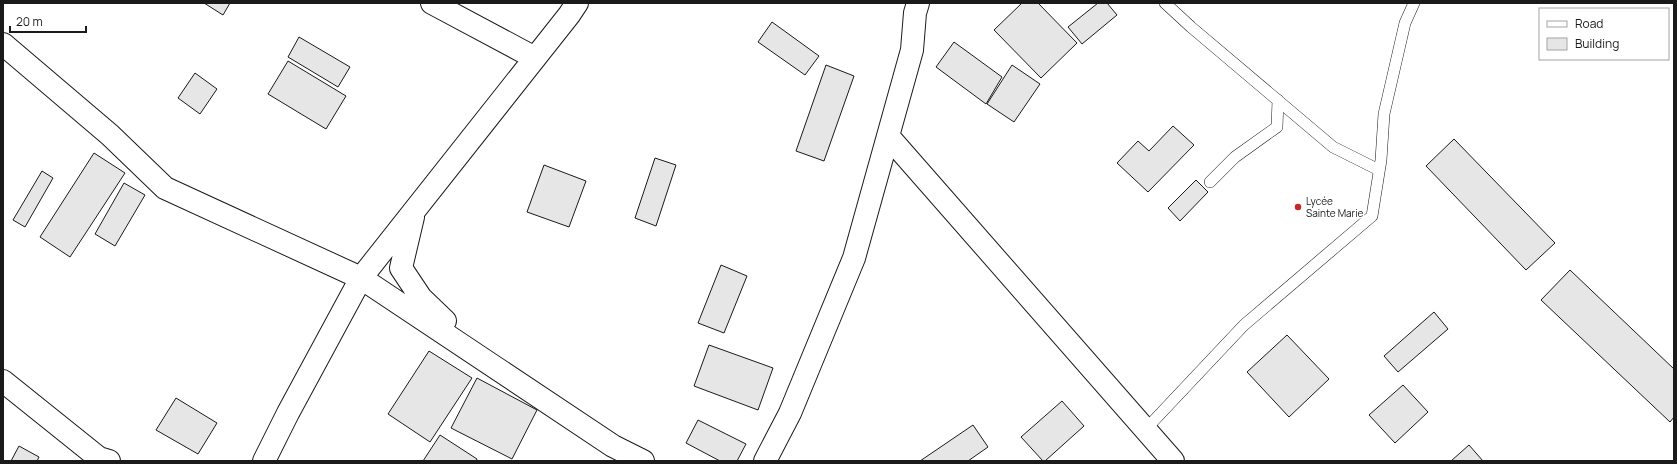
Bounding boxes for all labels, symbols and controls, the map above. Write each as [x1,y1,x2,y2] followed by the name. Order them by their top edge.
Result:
[10,8,86,34] scale bar
[1539,8,1669,60] legend
[16,13,43,30] text: 20 m
[1575,15,1603,32] text: Road
[1575,35,1619,52] text: Building
[1306,194,1364,220] place label: Lycée Sainte Marie
[1293,202,1303,212] marker: Lycée Sainte Marie

